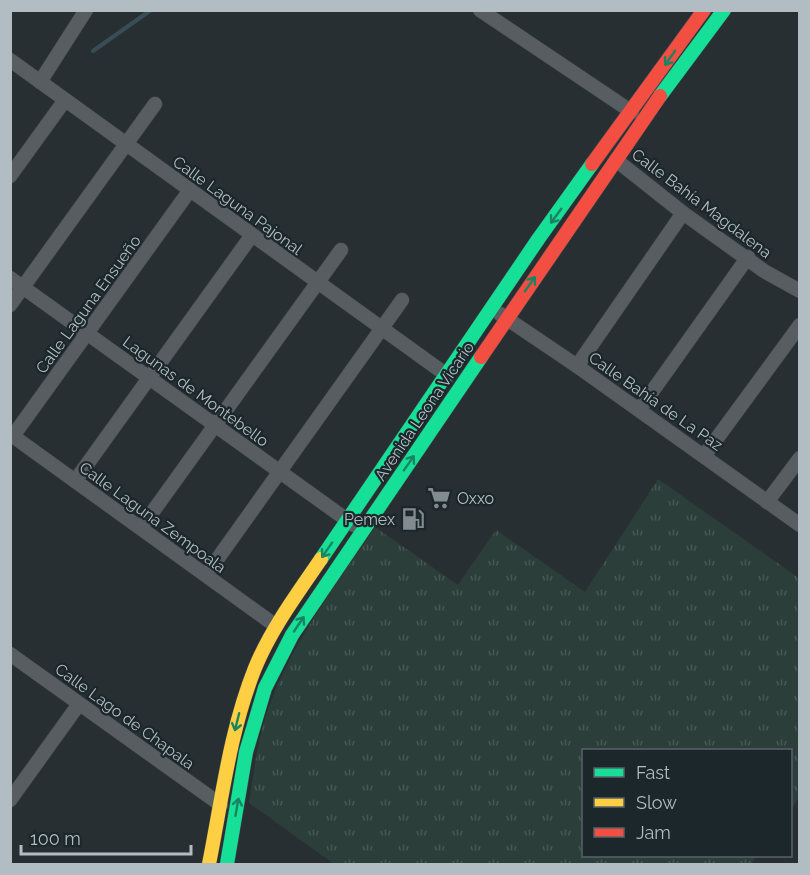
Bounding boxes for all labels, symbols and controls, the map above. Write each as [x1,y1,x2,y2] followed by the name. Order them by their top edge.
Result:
[664,50,677,66] one-way arrow
[628,145,775,262] street label: Calle Bahía Magdalena
[169,152,307,259] street label: Calle Laguna Pajonal
[549,207,562,223] one-way arrow
[32,232,145,377] street label: Calle Laguna Ensueño
[524,276,536,293] one-way arrow
[119,332,272,451] street label: Lagunas de Montebello
[371,338,478,484] street label: Avenida Leona Vicario
[585,348,726,455] street label: Calle Bahía de La Paz
[403,455,415,471] one-way arrow
[76,458,230,577] street label: Calle Laguna Zempoala
[426,485,452,511] supermarket icon: Oxxo
[457,489,494,508] place label: Oxxo
[400,506,426,532] fuel station icon: Pemex
[344,510,395,529] place label: Pemex
[321,542,333,558] one-way arrow
[293,616,305,633] one-way arrow
[51,659,198,773] street label: Calle Lago de Chapala
[231,712,243,731] one-way arrow
[582,749,792,857] legend
[636,762,670,783] text: Fast
[636,792,677,813] text: Slow
[232,798,243,817] one-way arrow
[21,818,190,856] scale bar
[636,822,671,843] text: Jam
[30,828,81,849] text: 100 m

